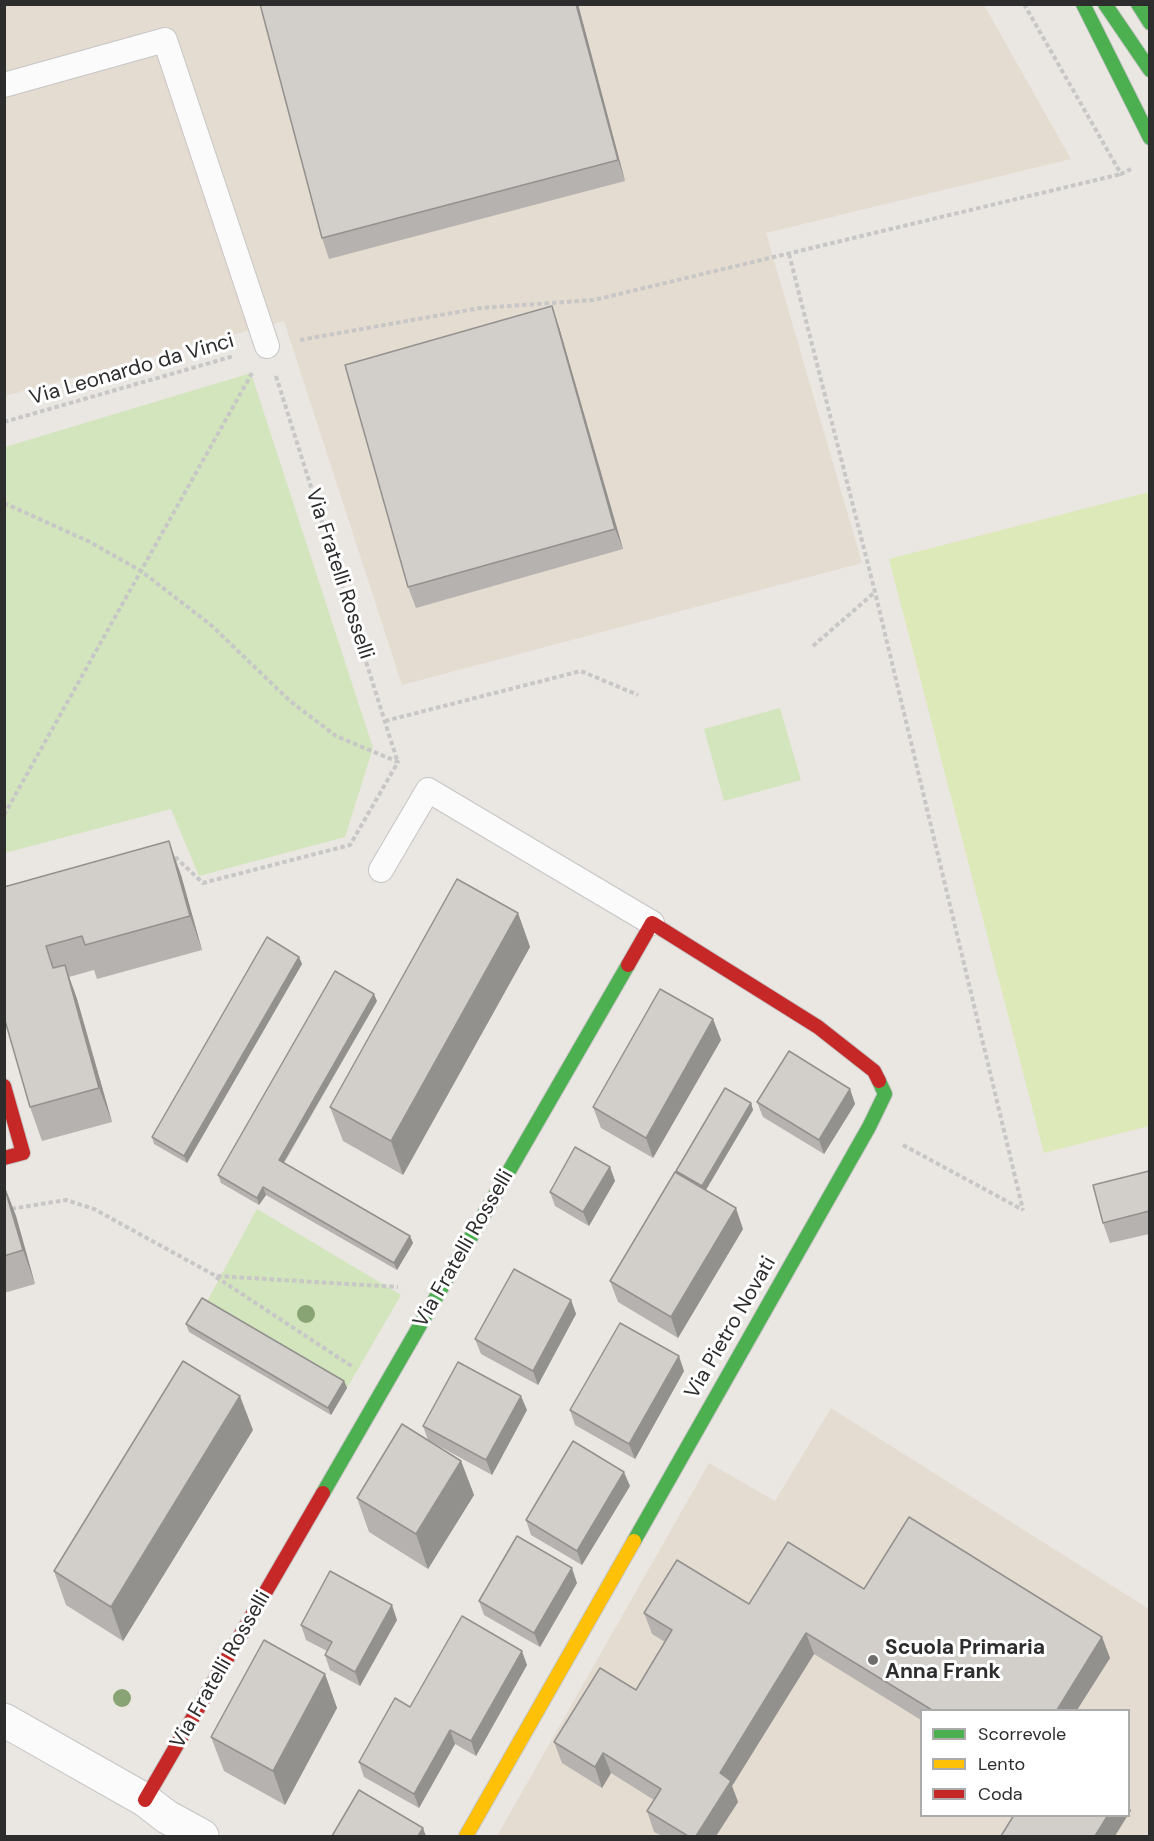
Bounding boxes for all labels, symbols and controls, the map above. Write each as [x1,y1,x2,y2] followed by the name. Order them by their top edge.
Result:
[27,329,237,411] street label: Via Leonardo da Vinci
[300,486,378,662] street label: Via Fratelli Rosselli
[409,1166,519,1332] street label: Via Fratelli Rosselli
[680,1252,782,1404] street label: Via Pietro Novati
[166,1587,276,1753] street label: Via Fratelli Rosselli
[885,1635,1045,1685] place label: Scuola Primaria Anna Frank
[866,1653,880,1667] marker: Scuola Primaria Anna Frank
[920,1709,1130,1817] legend
[978,1722,1066,1746] text: Scorrevole
[978,1752,1025,1776] text: Lento
[978,1782,1023,1806] text: Coda

